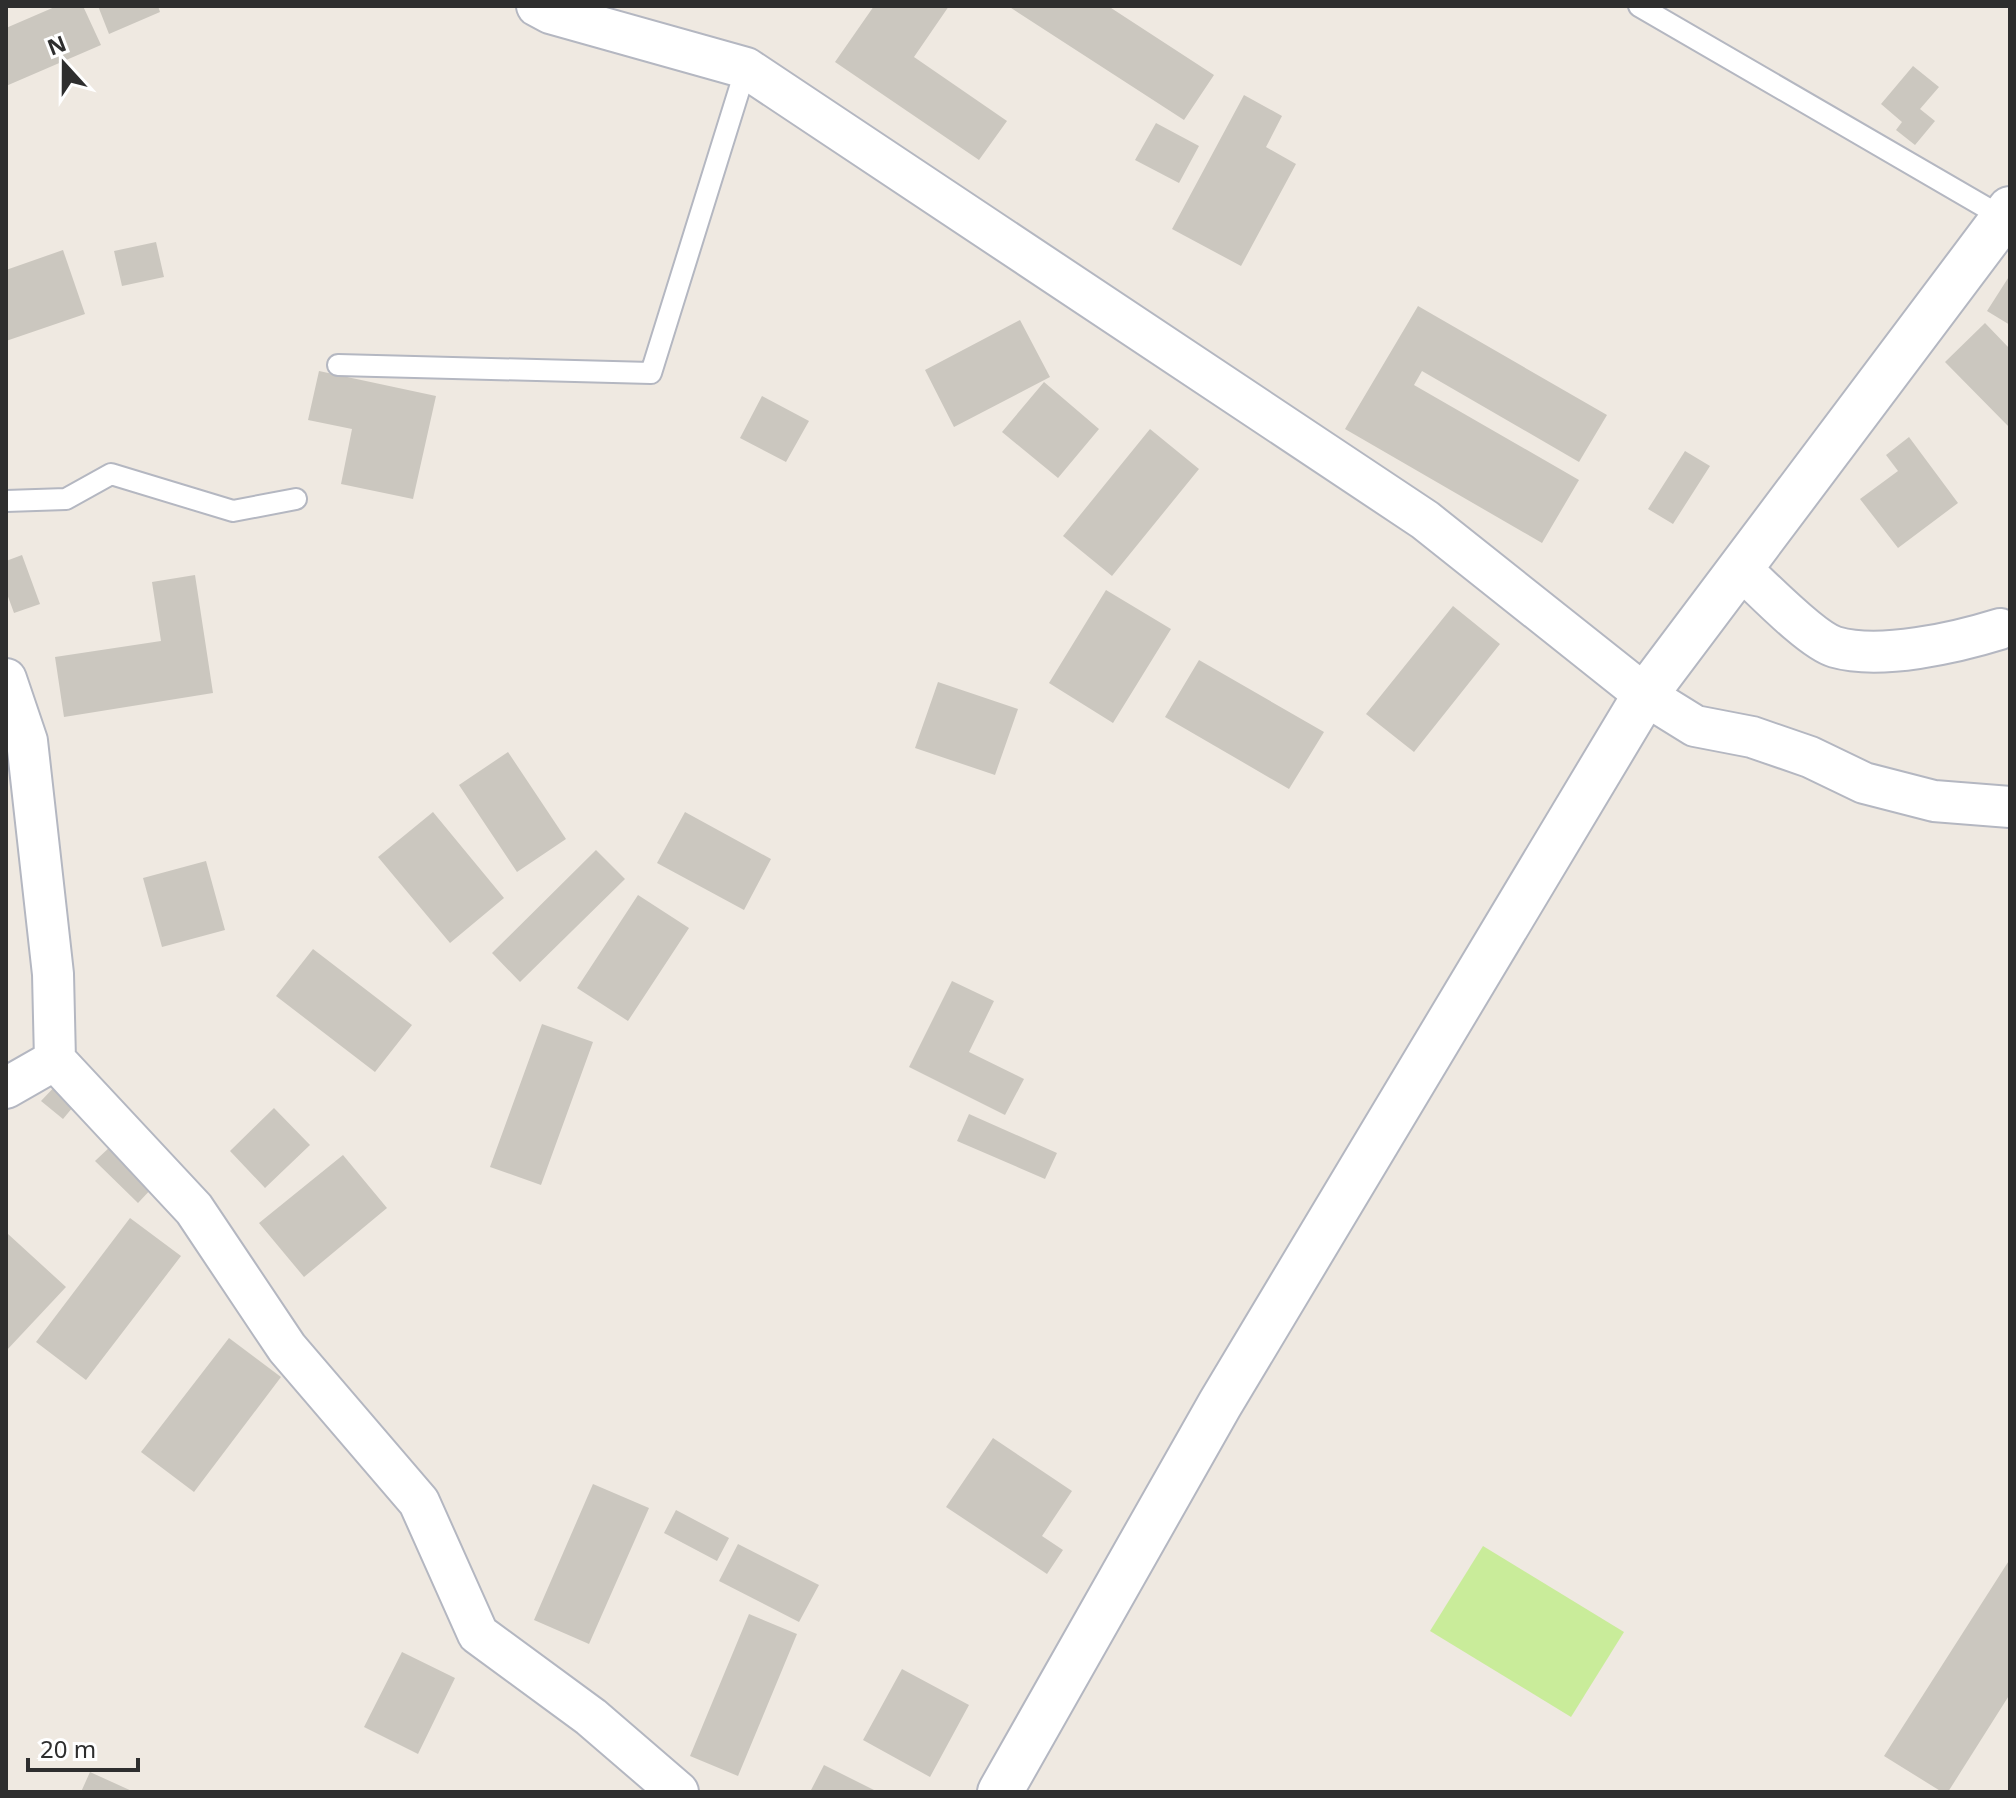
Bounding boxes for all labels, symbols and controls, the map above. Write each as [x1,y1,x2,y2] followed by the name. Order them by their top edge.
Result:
[24,24,104,104] north arrow
[43,27,70,62] text: N
[28,1722,138,1772] scale bar
[40,1732,96,1765] text: 20 m

